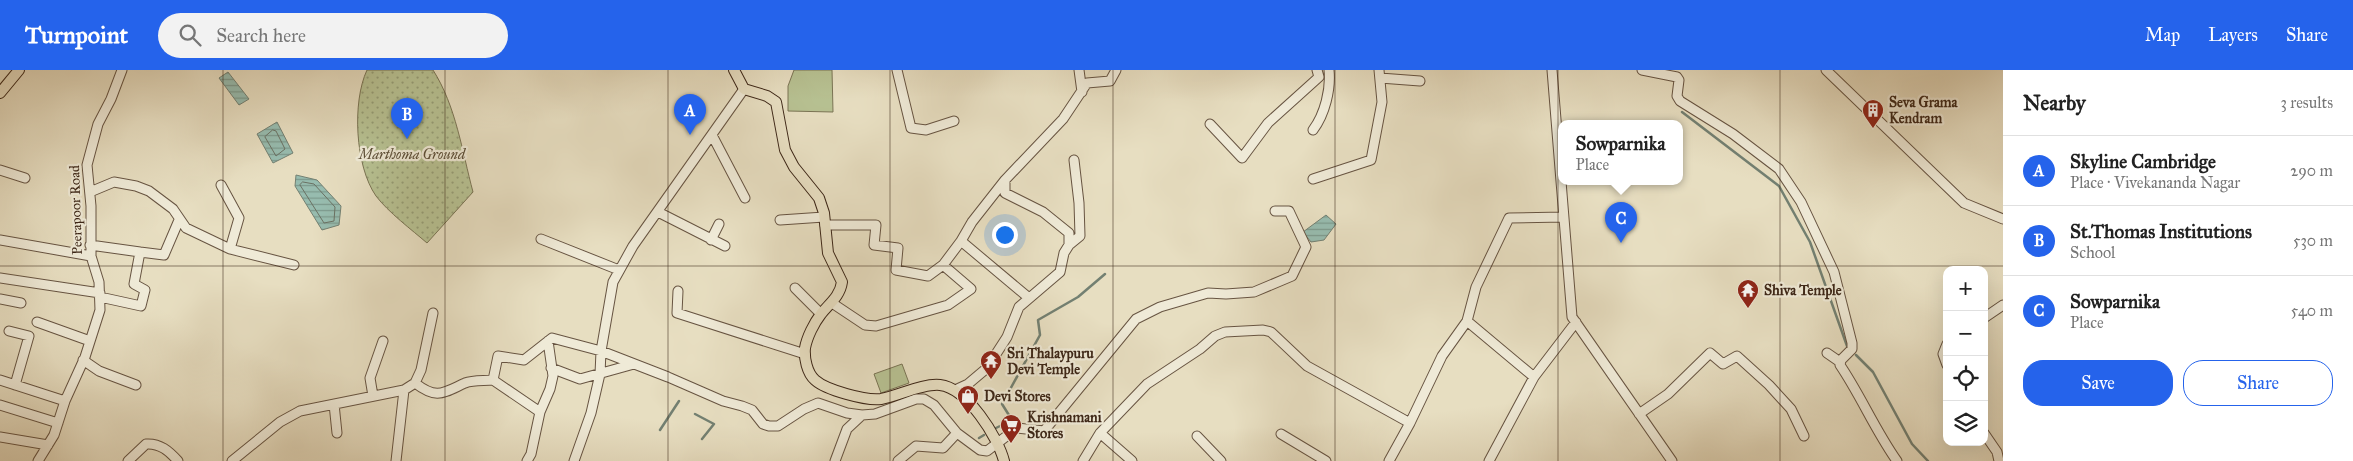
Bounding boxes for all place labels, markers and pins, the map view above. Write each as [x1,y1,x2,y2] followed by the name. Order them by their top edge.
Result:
[674,94,706,135] pin: A
[1889,94,1959,127] place label: Seva Grama Kendram
[391,98,423,139] pin: B
[1861,98,1885,129] building icon: Seva Grama Kendram
[1605,202,1637,243] pin: C
[1736,278,1760,309] temple icon: Shiva Temple
[1764,282,1842,300] place label: Shiva Temple
[1007,345,1094,379] place label: Sri Thalaypuru Devi Temple
[979,349,1003,380] temple icon: Sri Thalaypuru Devi Temple
[956,384,980,415] shop icon: Devi Stores
[984,388,1051,405] place label: Devi Stores
[1027,409,1102,442] place label: Krishnamani Stores
[999,413,1023,444] supermarket icon: Krishnamani Stores

